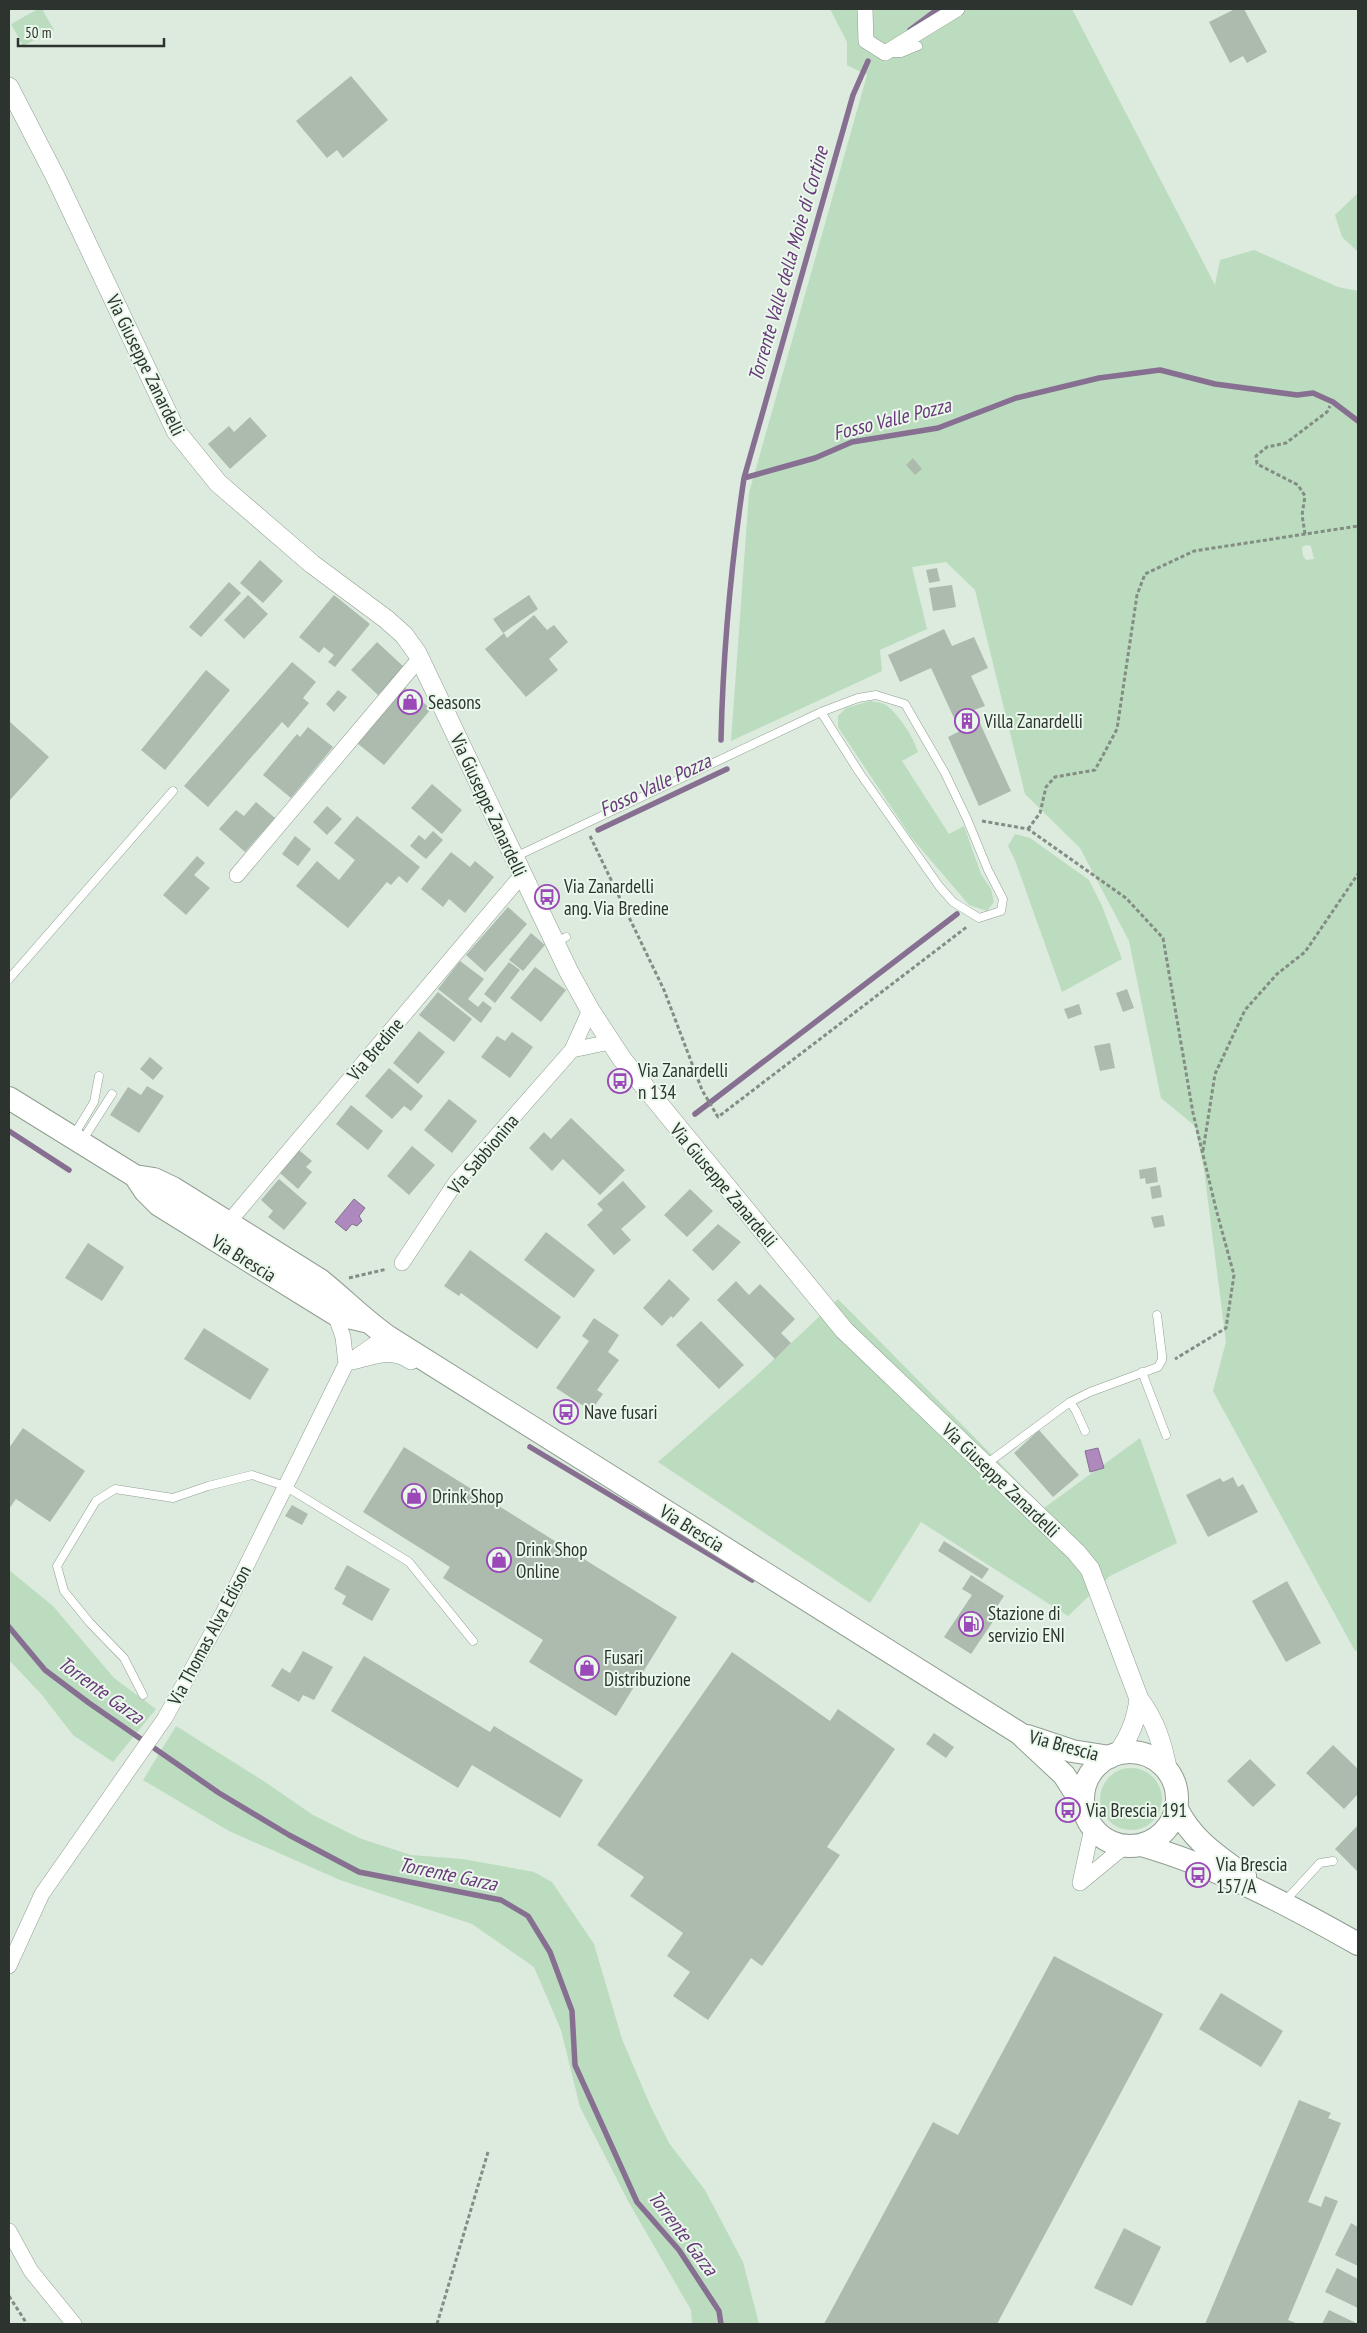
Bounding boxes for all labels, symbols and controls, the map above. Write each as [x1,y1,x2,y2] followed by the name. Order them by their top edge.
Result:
[18,15,164,47] scale bar
[25,23,51,42] text: 50 m
[742,142,834,384] water label: Torrente Valle della Moie di Cortine
[101,289,191,440] street label: Via Giuseppe Zanardelli
[830,392,954,446] water label: Fosso Valle Pozza
[397,689,423,715] shop icon: Seasons
[428,690,481,714] place label: Seasons
[954,708,980,734] building icon: Villa Zanardelli
[983,709,1083,733] place label: Villa Zanardelli
[445,729,533,880] street label: Via Giuseppe Zanardelli
[595,747,716,822] water label: Fosso Valle Pozza
[563,874,669,920] place label: Via Zanardelli ang. Via Bredine
[534,884,560,910] bus stop icon: Via Zanardelli ang. Via Bredine
[341,1012,408,1086] street label: Via Bredine
[637,1058,728,1104] place label: Via Zanardelli n 134
[607,1068,633,1094] bus stop icon: Via Zanardelli n 134
[442,1109,524,1200] street label: Via Sabbionina
[665,1117,783,1252] street label: Via Giuseppe Zanardelli
[206,1228,281,1287] street label: Via Brescia
[553,1399,579,1425] bus stop icon: Nave fusari
[584,1400,658,1424] place label: Nave fusari
[936,1417,1065,1542] street label: Via Giuseppe Zanardelli
[401,1483,427,1509] shop icon: Drink Shop
[432,1484,504,1508] place label: Drink Shop
[654,1498,729,1557] street label: Via Brescia
[516,1537,588,1583] place label: Drink Shop Online
[486,1547,512,1573] shop icon: Drink Shop Online
[162,1561,256,1710] street label: Via Thomas Alva Edison
[988,1601,1065,1647] place label: Stazione di servizio ENI
[958,1611,984,1637] fuel station icon: Stazione di servizio ENI
[604,1645,691,1691] place label: Fusari Distribuzione
[53,1650,150,1730] water label: Torrente Garza
[574,1655,600,1681] shop icon: Fusari Distribuzione
[1025,1724,1102,1766] street label: Via Brescia
[1055,1797,1081,1823] bus stop icon: Via Brescia 191
[1085,1798,1187,1822] place label: Via Brescia 191
[396,1851,501,1897] water label: Torrente Garza
[1215,1852,1287,1898] place label: Via Brescia 157/A
[1185,1862,1211,1888] bus stop icon: Via Brescia 157/A
[643,2185,724,2282] water label: Torrente Garza

